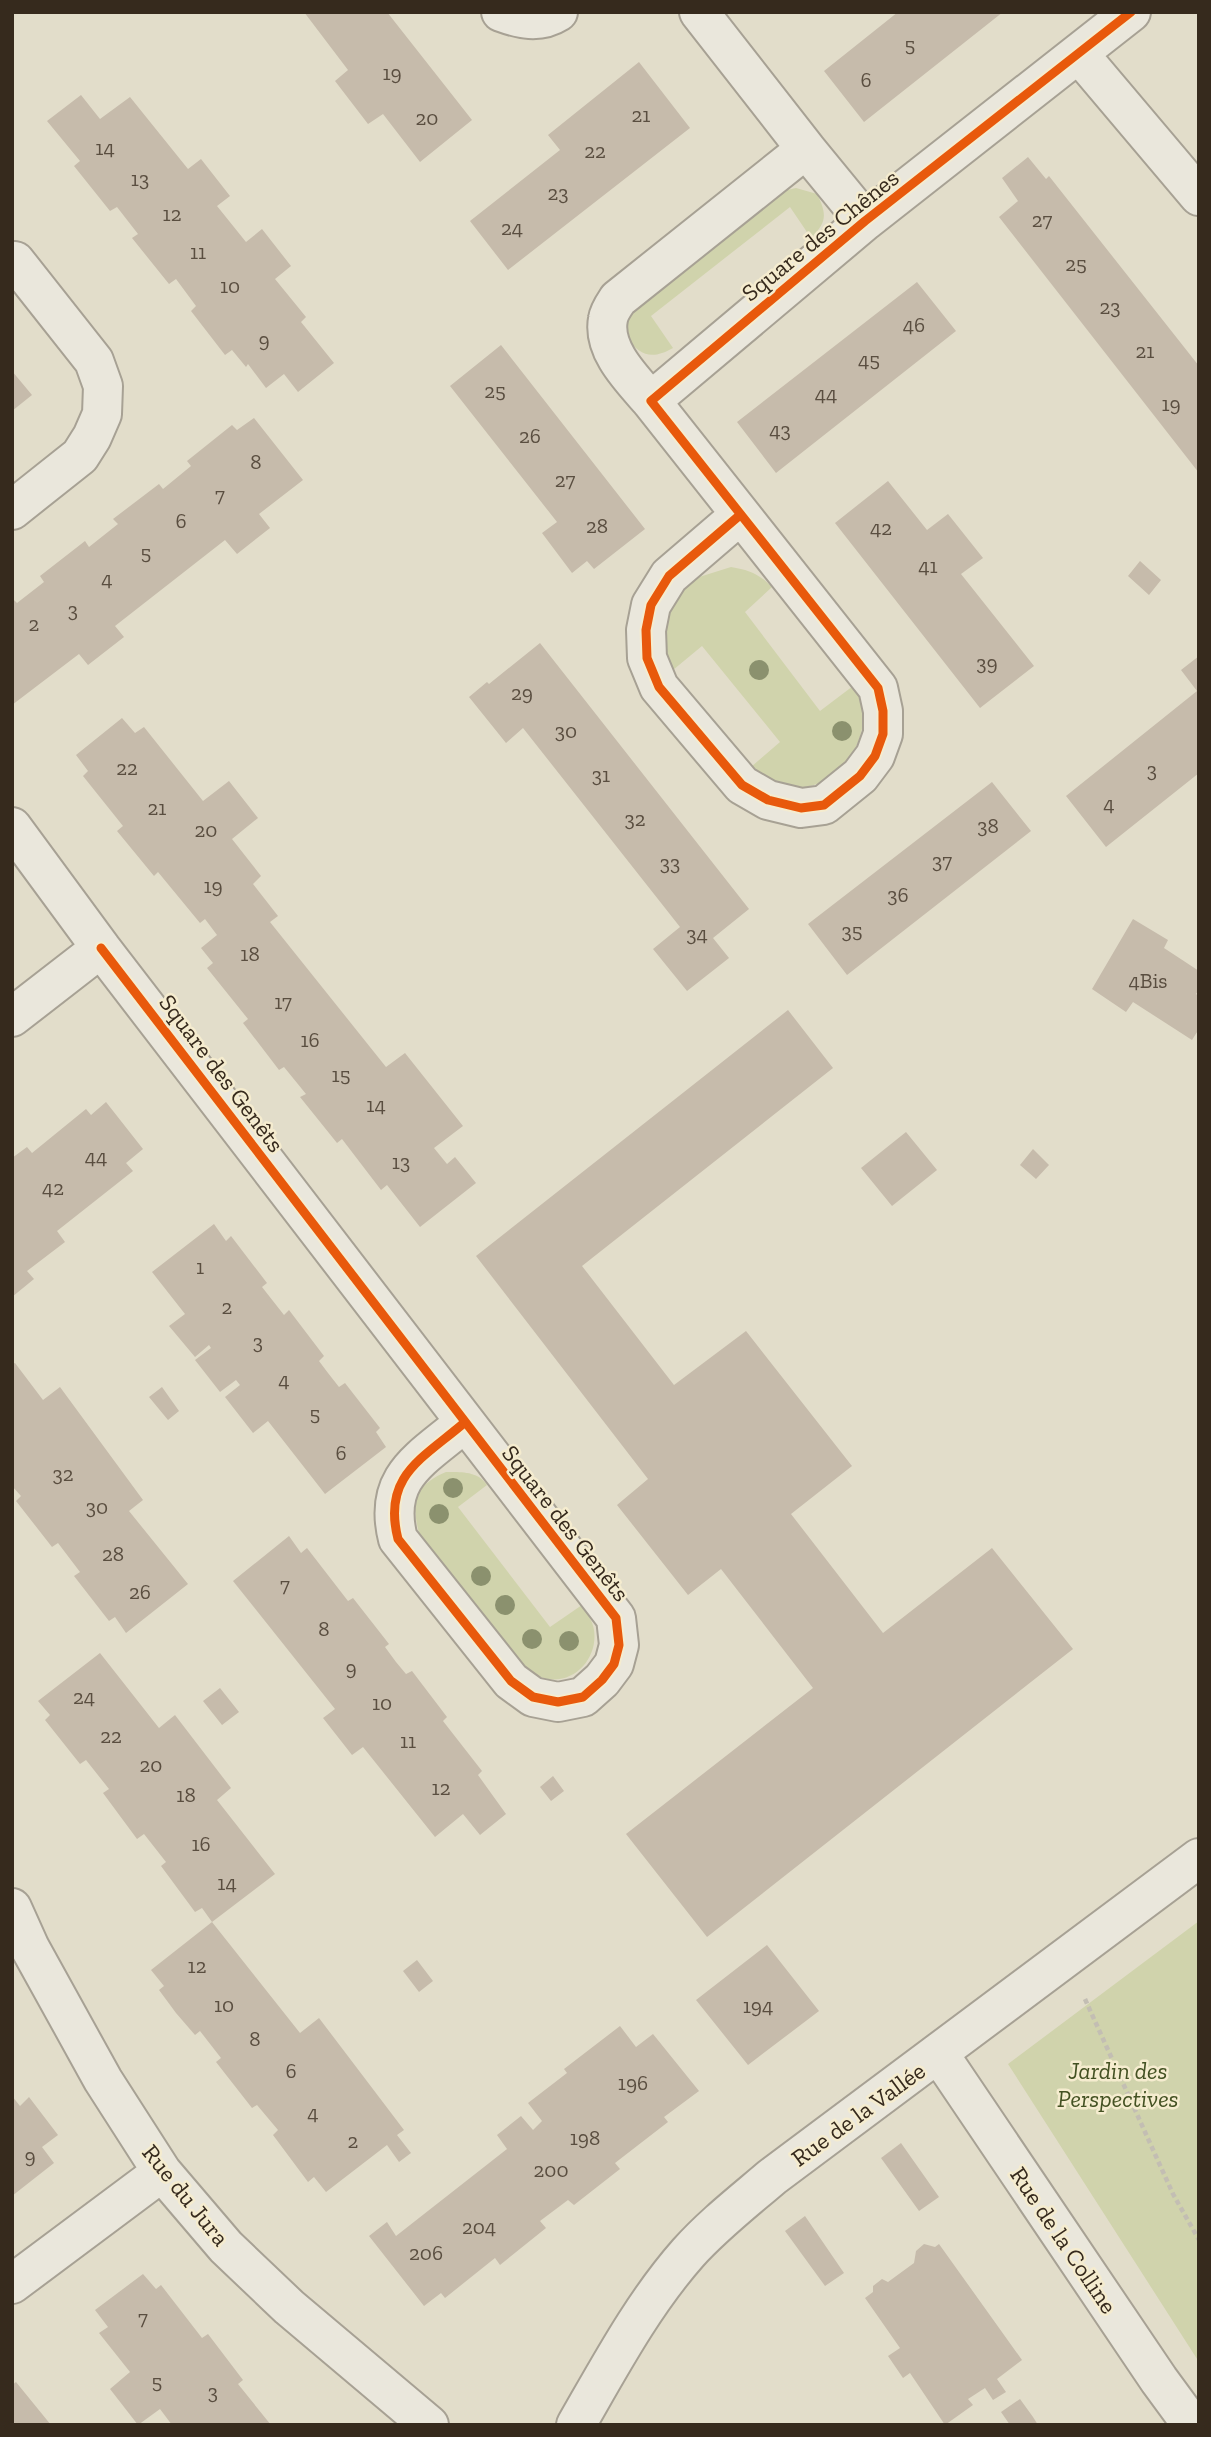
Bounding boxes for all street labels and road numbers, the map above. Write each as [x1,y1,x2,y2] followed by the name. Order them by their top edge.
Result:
[736,163,904,307] street label: Square des Chênes
[153,988,291,1158] street label: Square des Genêts
[496,1439,636,1607] street label: Square des Genêts
[785,2056,931,2172] street label: Rue de la Vallée
[136,2138,236,2252] street label: Rue du Jura
[1004,2161,1124,2319] street label: Rue de la Colline

